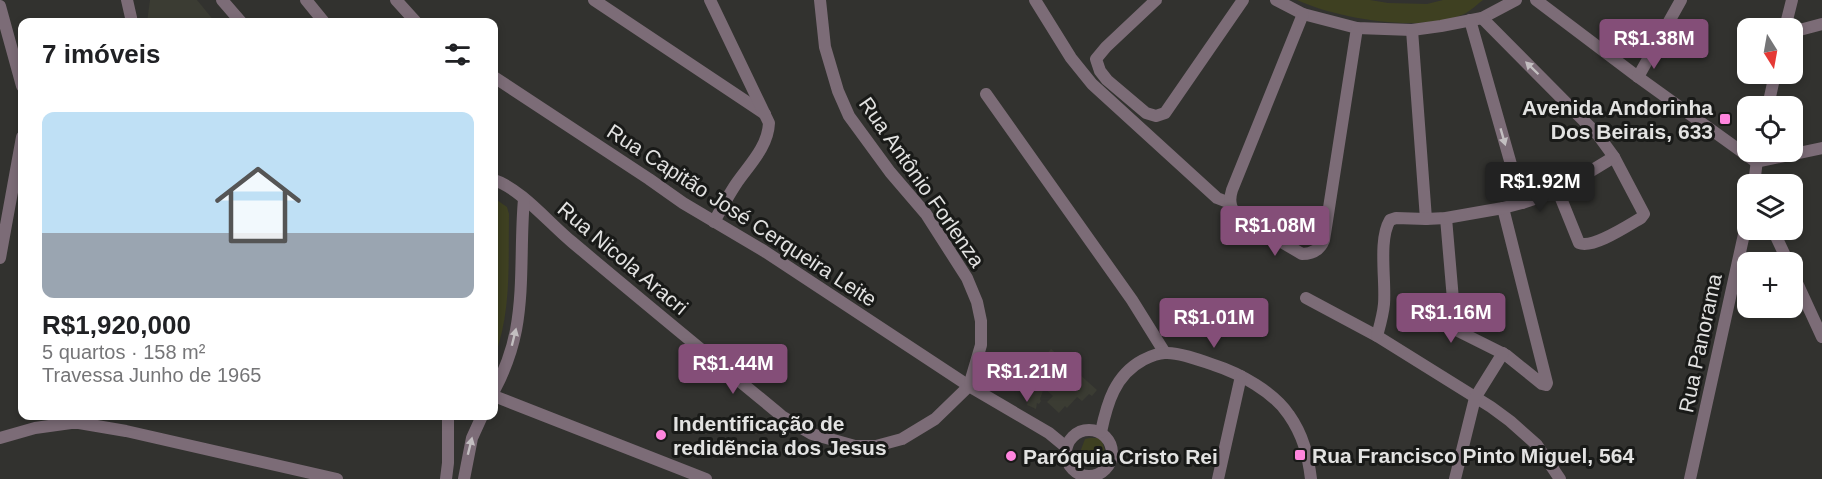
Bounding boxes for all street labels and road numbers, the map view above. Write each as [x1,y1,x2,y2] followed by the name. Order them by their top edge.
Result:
[855,93,990,272] street label: Rua Antônio Forlenza
[603,119,881,311] street label: Rua Capitão José Cerqueira Leite
[553,197,693,319] street label: Rua Nicola Aracri
[1674,271,1726,414] street label: Rua Panorama

